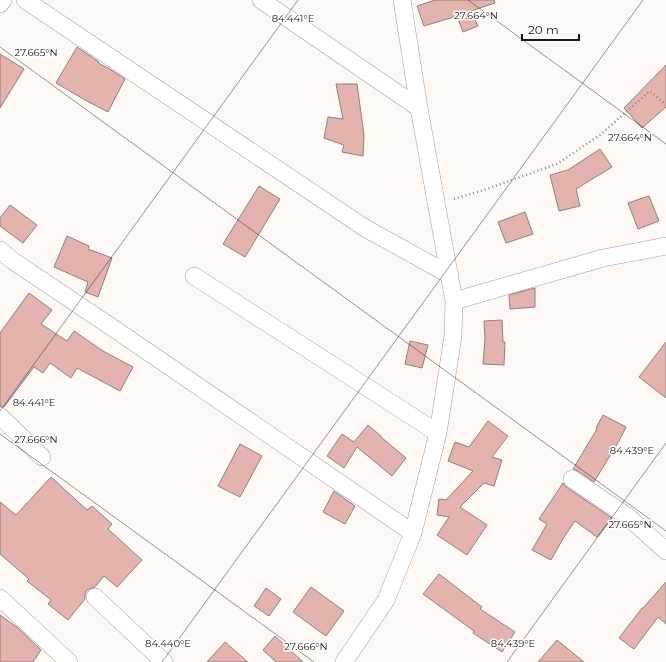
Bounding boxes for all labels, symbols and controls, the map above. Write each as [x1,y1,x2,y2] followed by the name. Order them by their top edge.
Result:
[454,9,498,22] text: 27.664°N
[272,12,315,25] text: 84.441°E
[522,16,579,42] scale bar
[528,22,559,37] text: 20 m
[14,46,58,59] text: 27.665°N
[608,131,652,144] text: 27.664°N
[13,396,56,409] text: 84.441°E
[14,433,58,446] text: 27.666°N
[610,444,654,457] text: 84.439°E
[608,518,652,531] text: 27.665°N
[145,637,191,650] text: 84.440°E
[491,637,535,650] text: 84.439°E
[284,640,328,653] text: 27.666°N

